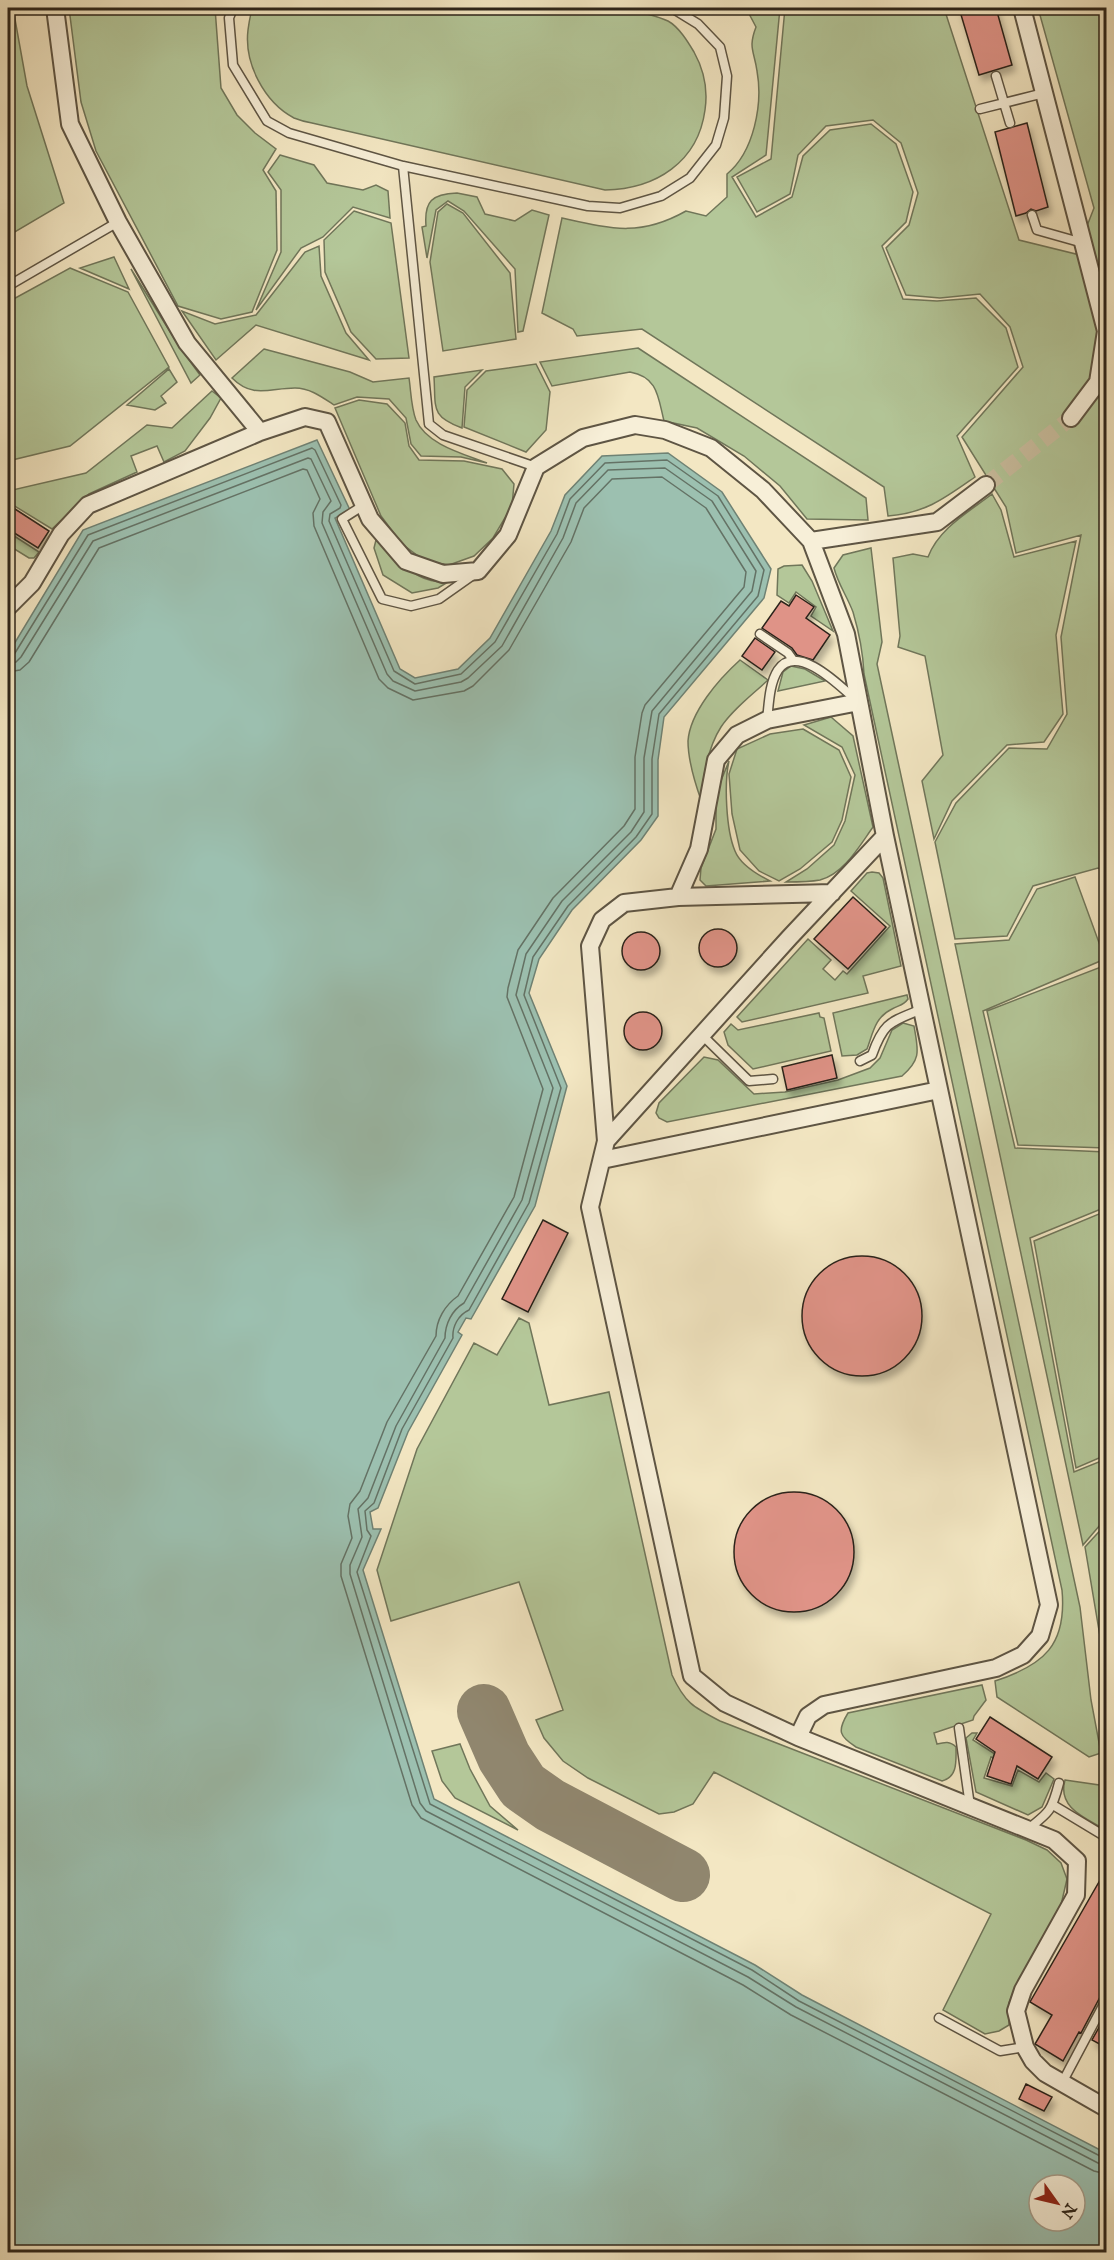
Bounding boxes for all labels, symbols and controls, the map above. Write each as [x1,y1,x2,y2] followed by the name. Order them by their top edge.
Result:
[1027,2173,1087,2233] north arrow
[1056,2198,1080,2222] text: N

